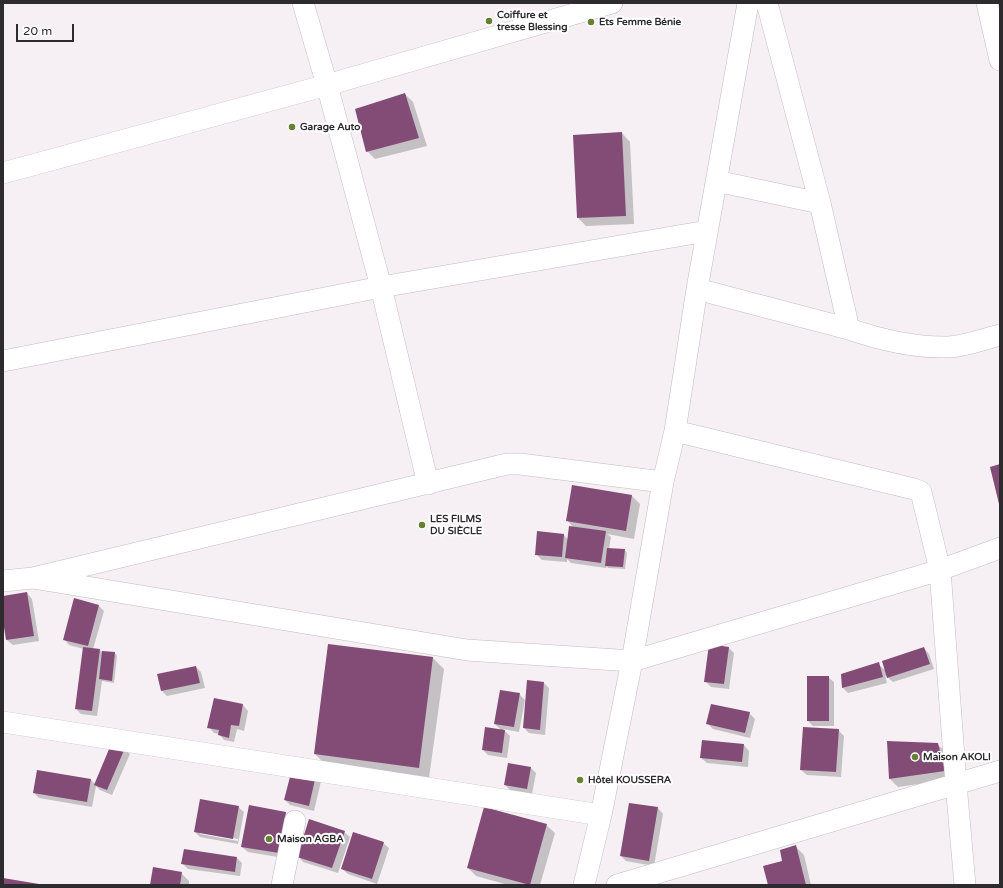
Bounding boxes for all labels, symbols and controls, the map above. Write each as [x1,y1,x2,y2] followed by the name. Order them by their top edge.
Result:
[497,9,568,32] place label: Coiffure et tresse Blessing
[18,16,76,42] scale bar
[484,16,494,26] marker: Coiffure et tresse Blessing
[599,16,681,28] place label: Ets Femme Bénie
[586,17,596,27] marker: Ets Femme Bénie
[23,24,52,38] text: 20 m
[300,121,360,133] place label: Garage Auto
[287,122,297,132] marker: Garage Auto
[430,513,482,536] place label: LES FILMS DU SIÈCLE
[417,520,427,530] marker: LES FILMS DU SIÈCLE
[923,751,991,763] place label: Maison AKOLI
[910,752,920,762] marker: Maison AKOLI
[588,774,671,786] place label: Hôtel KOUSSERA
[575,775,585,785] marker: Hôtel KOUSSERA
[277,833,344,845] place label: Maison AGBA
[264,834,274,844] marker: Maison AGBA

